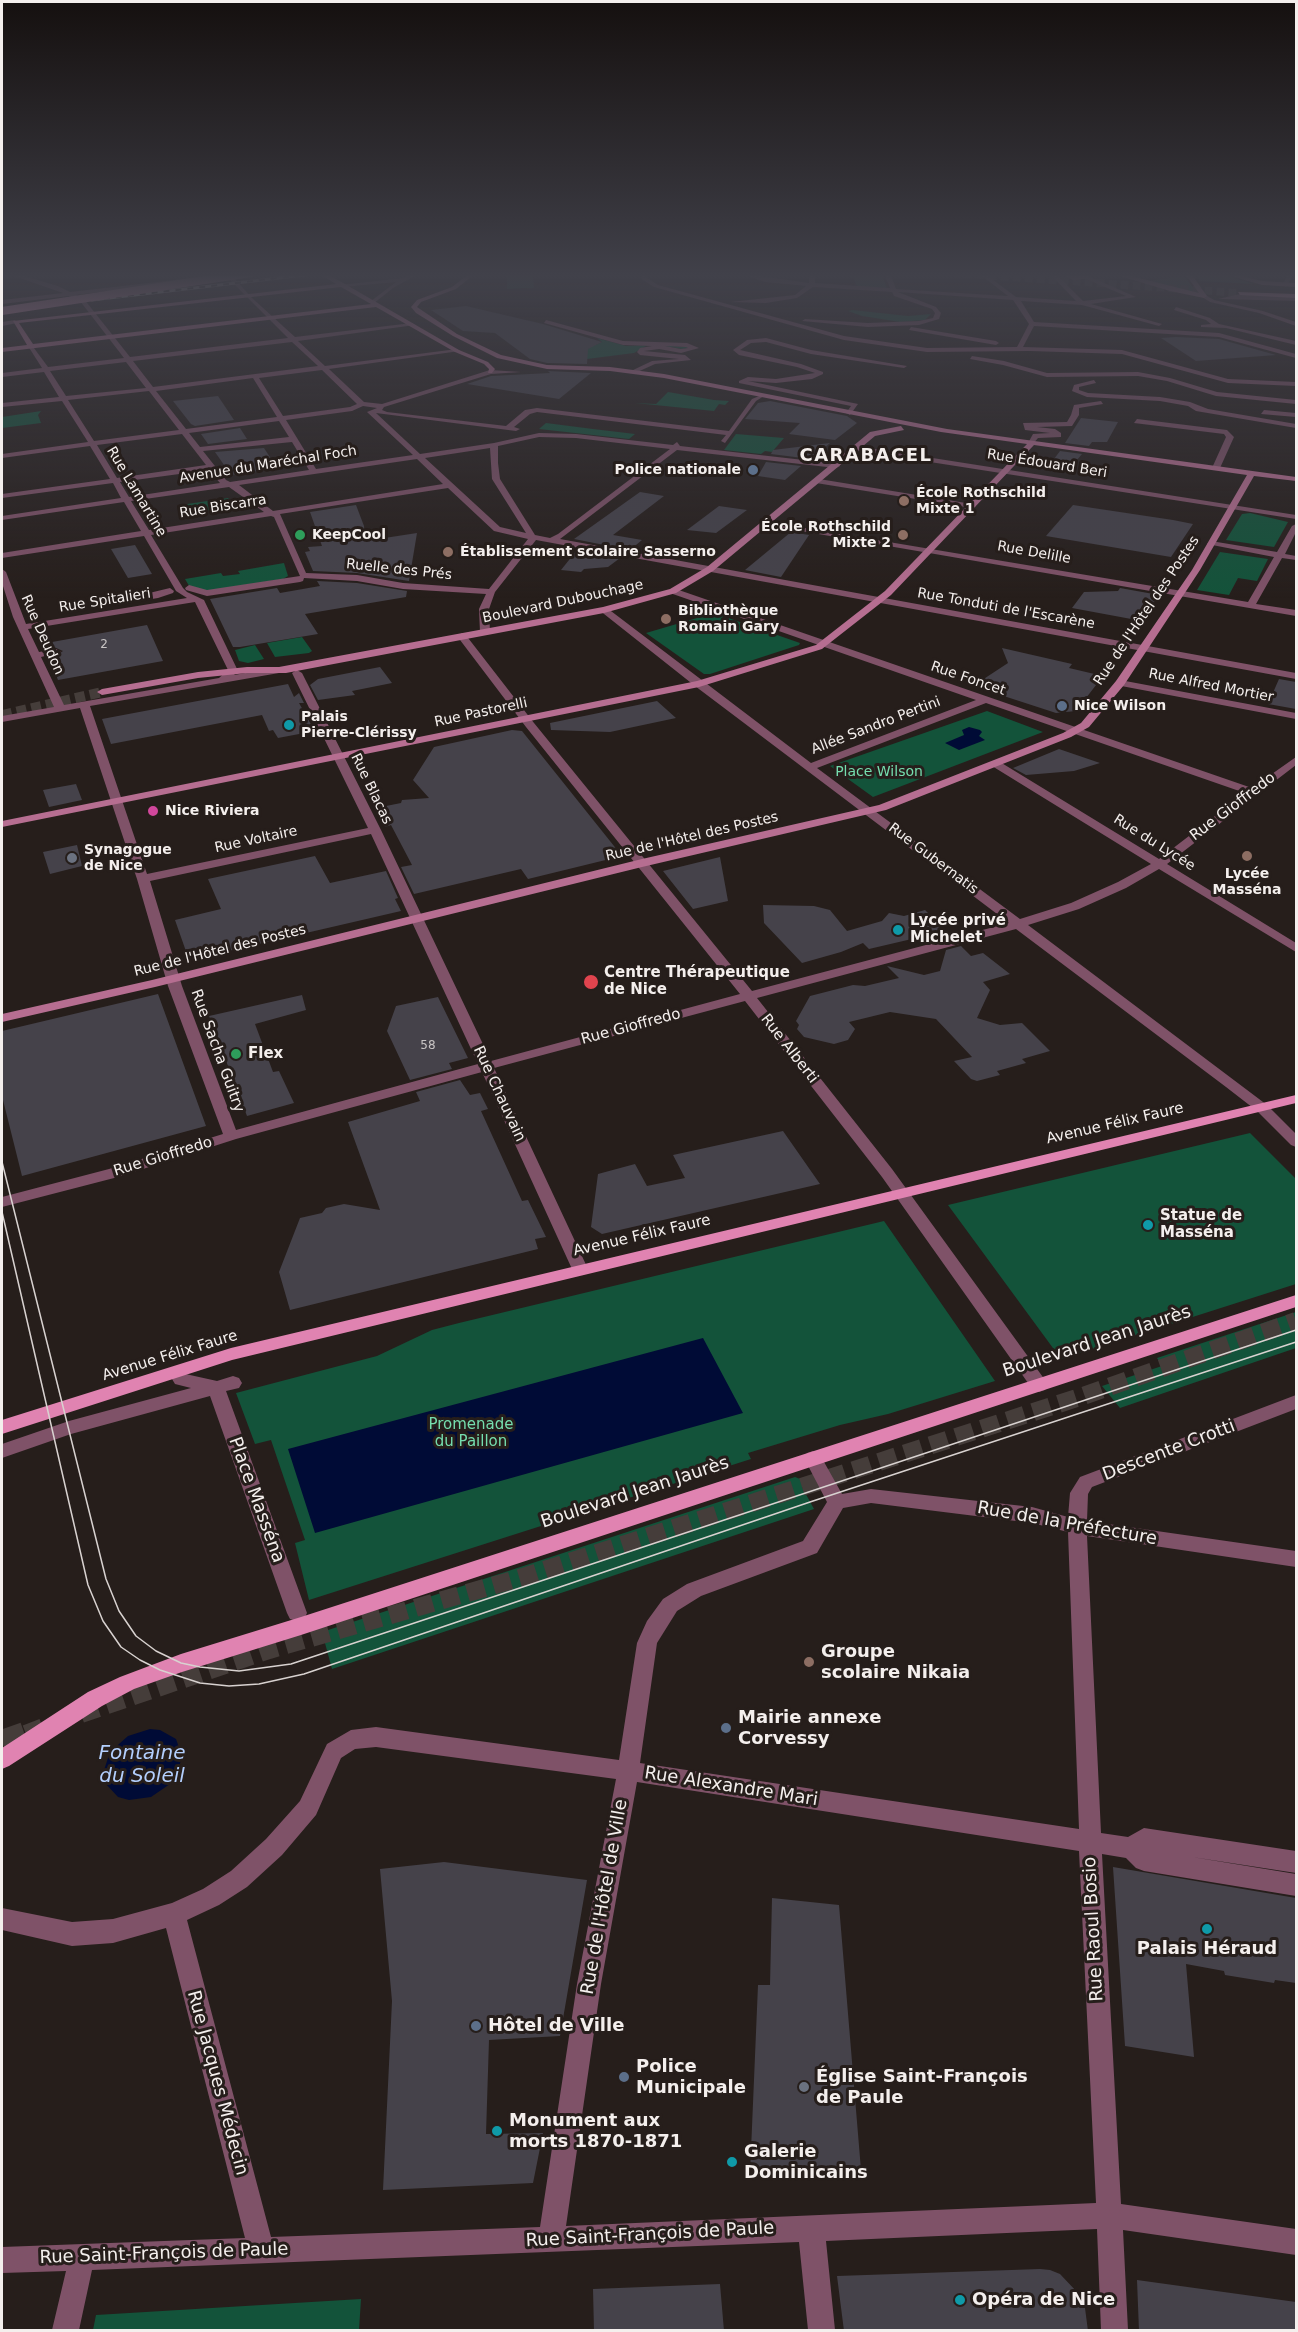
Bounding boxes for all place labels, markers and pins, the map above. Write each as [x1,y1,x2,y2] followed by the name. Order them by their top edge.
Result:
[615,462,741,478] place label: Police nationale
[746,463,760,477] marker: Police nationale
[916,485,1046,518] place label: École Rothschild Mixte 1
[897,494,911,508] marker: École Rothschild Mixte 1
[761,519,891,552] place label: École Rothschild Mixte 2
[312,527,386,543] place label: KeepCool
[293,528,307,542] marker: KeepCool
[896,528,910,542] marker: École Rothschild Mixte 2
[460,544,716,560] place label: Établissement scolaire Sasserno
[441,545,455,559] marker: Établissement scolaire Sasserno
[678,603,779,636] place label: Bibliothèque Romain Gary
[659,612,673,626] marker: Bibliothèque Romain Gary
[1074,698,1166,714] place label: Nice Wilson
[1055,699,1069,713] marker: Nice Wilson
[301,709,417,742] place label: Palais Pierre-Clérissy
[282,718,296,732] marker: Palais Pierre-Clérissy
[165,803,260,819] place label: Nice Riviera
[146,804,160,818] marker: Nice Riviera
[84,842,172,874] place label: Synagogue de Nice
[1240,849,1254,863] marker: Lycée Masséna
[65,851,79,865] marker: Synagogue de Nice
[1213,866,1281,898] place label: Lycée Masséna
[910,912,1006,947] place label: Lycée privé Michelet
[891,923,905,937] marker: Lycée privé Michelet
[604,964,790,999] place label: Centre Thérapeutique de Nice
[582,973,600,991] marker: Centre Thérapeutique de Nice
[248,1045,283,1063] place label: Flex
[229,1047,243,1061] marker: Flex
[1160,1207,1242,1242] place label: Statue de Masséna
[1141,1218,1155,1232] marker: Statue de Masséna
[821,1641,970,1684] place label: Groupe scolaire Nikaia
[802,1655,816,1669] marker: Groupe scolaire Nikaia
[738,1707,882,1750] place label: Mairie annexe Corvessy
[719,1721,733,1735] marker: Mairie annexe Corvessy
[1200,1922,1214,1936] marker: Palais Héraud
[1137,1938,1277,1960] place label: Palais Héraud
[488,2015,624,2037] place label: Hôtel de Ville
[469,2019,483,2033] marker: Hôtel de Ville
[636,2056,746,2098] place label: Police Municipale
[816,2066,1028,2108] place label: Église Saint-François de Paule
[617,2070,631,2084] marker: Police Municipale
[797,2080,811,2094] marker: Église Saint-François de Paule
[509,2110,682,2152] place label: Monument aux morts 1870-1871
[490,2124,504,2138] marker: Monument aux morts 1870-1871
[744,2141,868,2184] place label: Galerie Dominicains
[725,2155,739,2169] marker: Galerie Dominicains
[972,2289,1115,2311] place label: Opéra de Nice
[953,2293,967,2307] marker: Opéra de Nice

